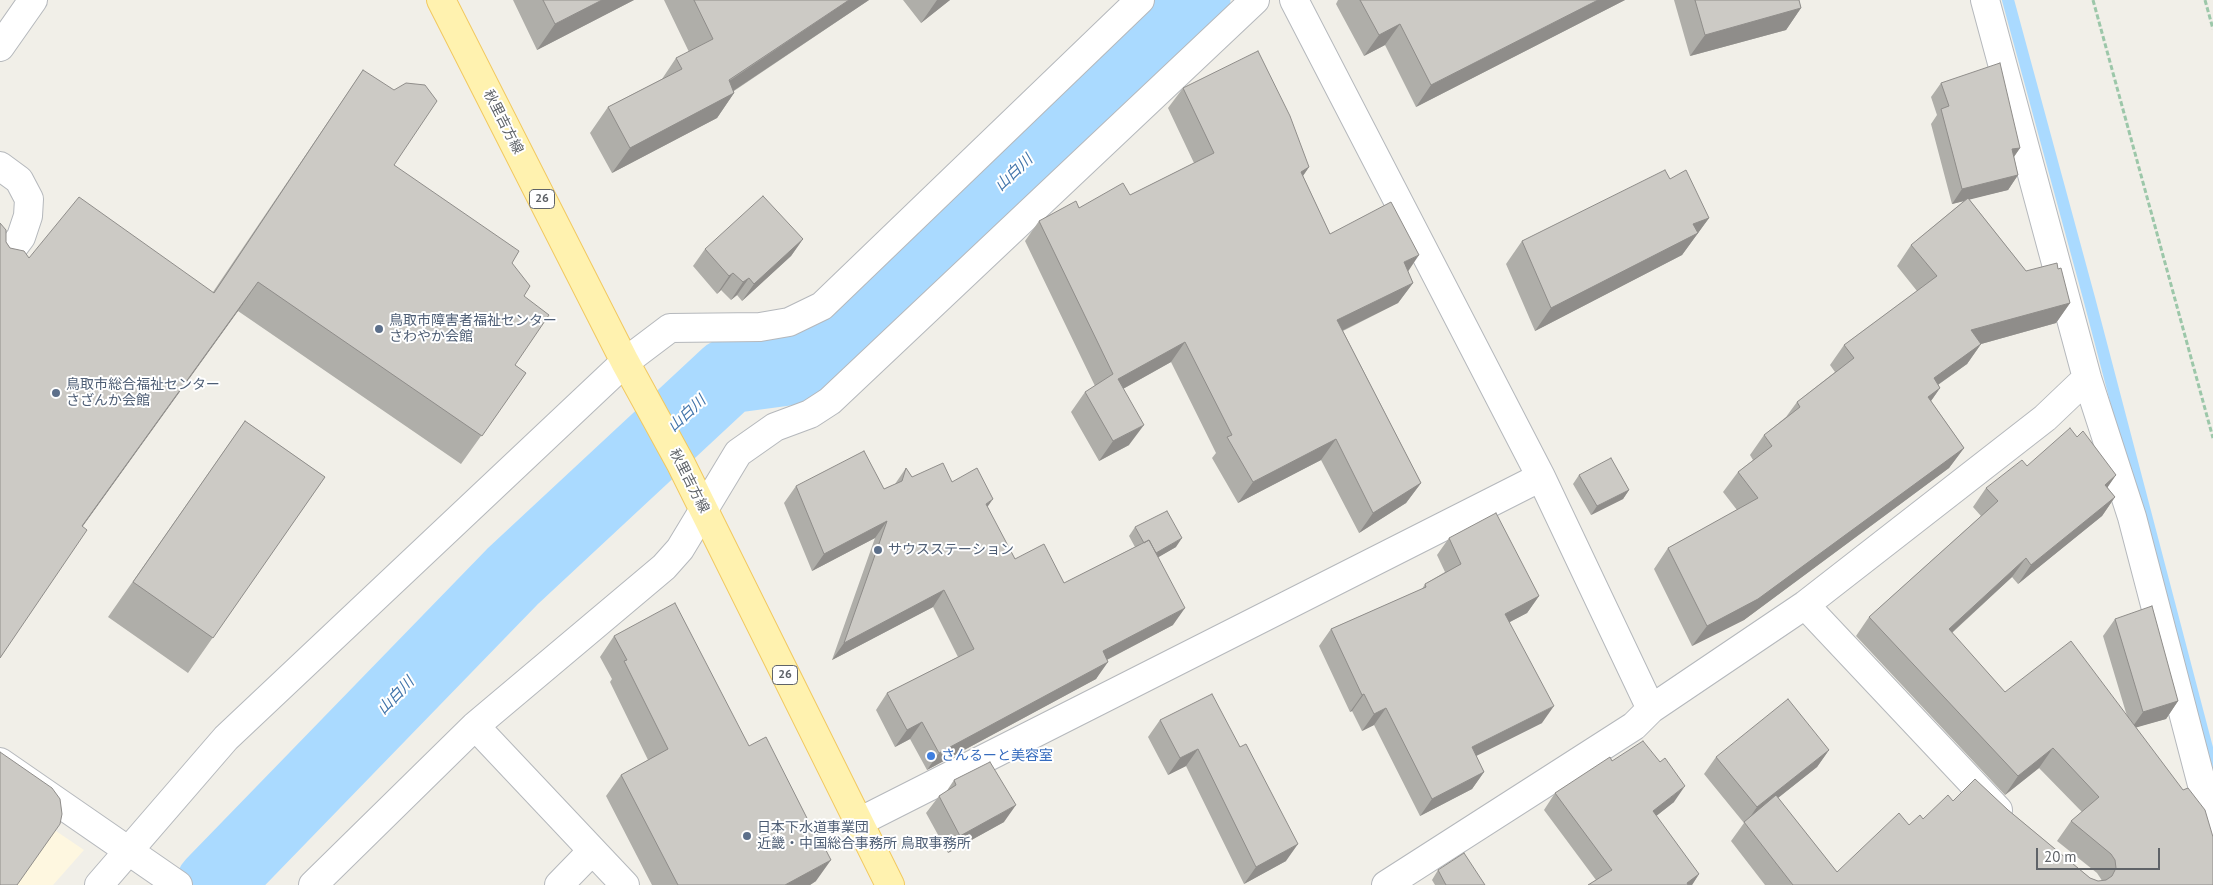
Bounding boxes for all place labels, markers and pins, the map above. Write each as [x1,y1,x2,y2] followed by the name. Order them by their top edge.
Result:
[389,313,557,346] place label: 鳥取市障害者福祉センター さわやか会館
[373,323,385,335] marker: 鳥取市障害者福祉センター さわやか会館
[66,377,220,410] place label: 鳥取市総合福祉センター さざんか会館
[50,387,62,399] marker: 鳥取市総合福祉センター さざんか会館
[888,542,1014,558] place label: サウスステーション
[872,544,884,556] marker: サウスステーション
[941,748,1053,764] place label: さんるーと美容室
[925,750,937,762] marker: さんるーと美容室
[757,820,971,852] place label: 日本下水道事業団 近畿・中国総合事務所 鳥取事務所
[741,830,753,842] marker: 日本下水道事業団 近畿・中国総合事務所 鳥取事務所

